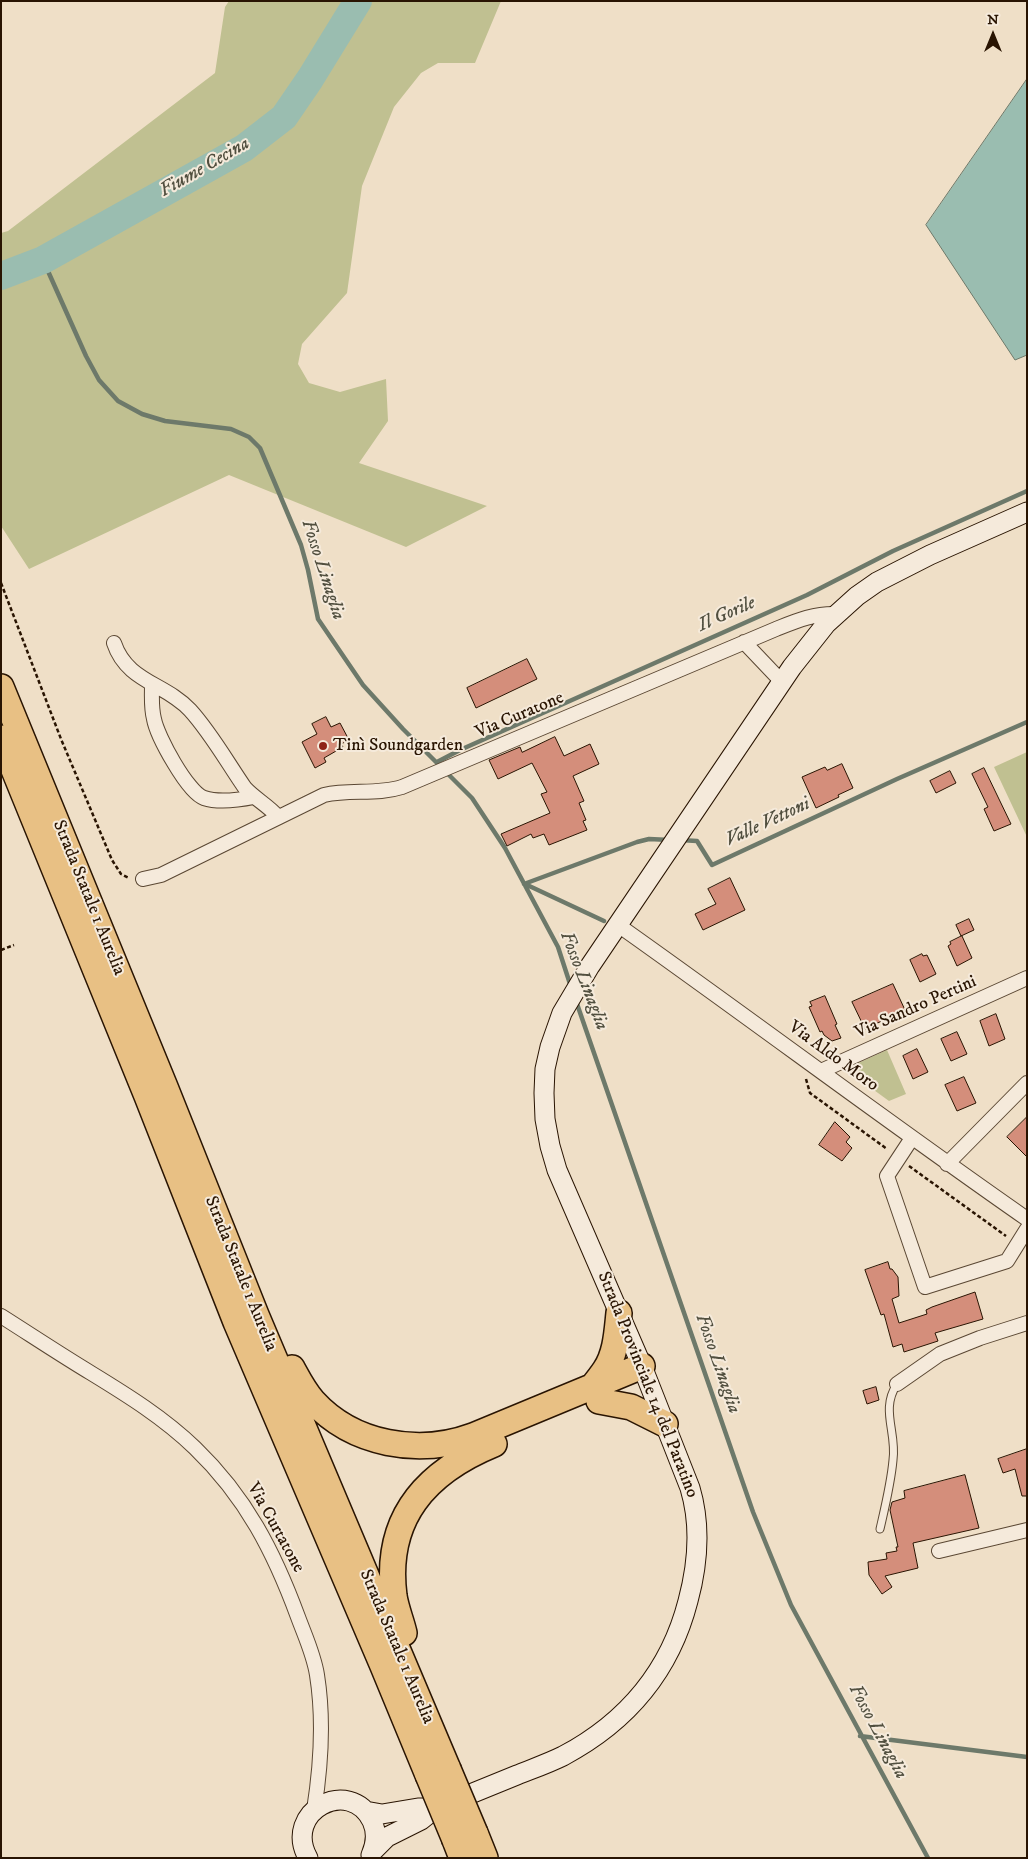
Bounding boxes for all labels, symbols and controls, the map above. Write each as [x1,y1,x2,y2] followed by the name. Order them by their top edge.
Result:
[968,10,1018,60] north arrow
[987,11,999,29] text: N
[156,133,254,203] water label: Fiume Cecina
[295,517,349,623] water label: Fosso Linaglia
[695,592,759,638] water label: Il Gorile
[473,688,567,744] street label: Via Curatone
[333,735,463,757] place label: Tinì Soundgarden
[317,740,329,752] marker: Tinì Soundgarden
[722,793,814,853] water label: Valle Vettoni
[47,817,129,979] street label: Strada Statale 1 Aurelia
[554,928,612,1034] water label: Fosso Linaglia
[852,972,980,1044] street label: Via Sandro Pertini
[784,1017,882,1097] street label: Via Aldo Moro
[199,1193,281,1355] street label: Strada Statale 1 Aurelia
[592,1269,702,1501] street label: Strada Provinciale 14 del Paratino
[689,1311,745,1417] water label: Fosso Linaglia
[241,1479,309,1577] street label: Via Curtatone
[354,1567,438,1727] street label: Strada Statale 1 Aurelia
[843,1681,911,1783] water label: Fosso Linaglia

